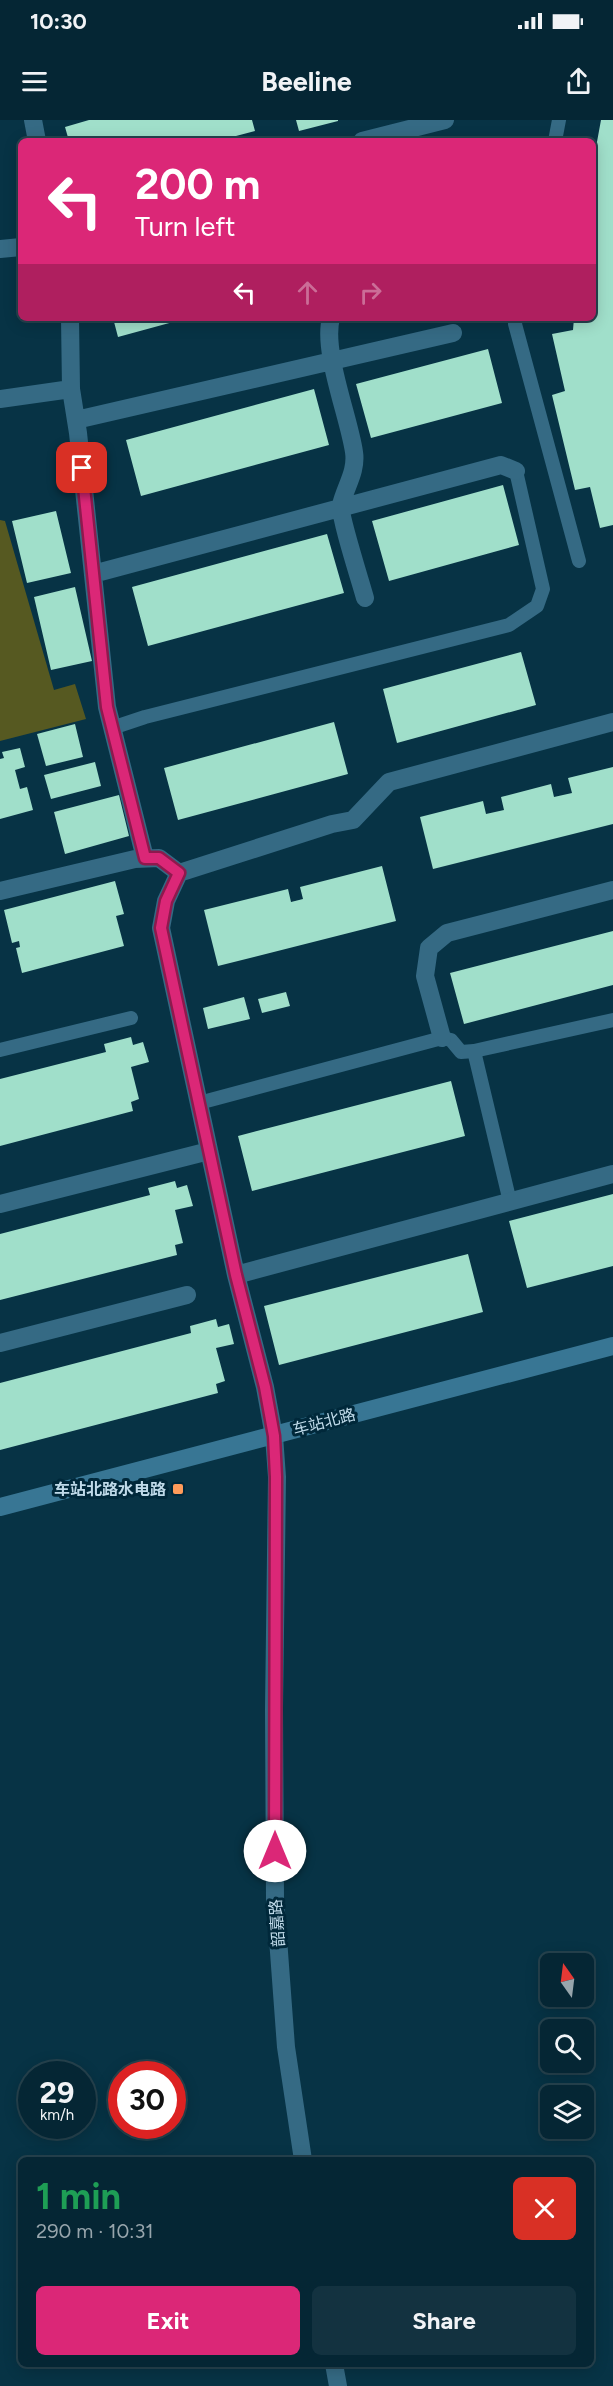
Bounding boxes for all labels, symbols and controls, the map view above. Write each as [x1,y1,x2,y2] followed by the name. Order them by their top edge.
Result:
[30,8,87,35] text: 10:30
[18,65,51,98] icon: menu
[261,65,352,98] text: Beeline
[562,65,595,98] icon: share
[135,159,260,210] text: 200 m
[36,162,114,240] icon: left
[135,210,235,243] text: Turn left
[228,276,261,309] icon: left
[291,276,324,309] icon: ahead
[354,276,387,309] icon: right
[56,442,107,493] pin
[65,451,98,484] icon: arrive
[291,1405,357,1439] street label: 车站北路
[54,1480,166,1499] place label: 车站北路水电路
[171,1482,185,1496] marker: 车站北路水电路
[243,1819,307,1883] position arrow
[266,1898,288,1948] street label: 韶嘉路
[540,1953,594,2007] north arrow
[540,1953,594,2139] map controls
[540,2019,594,2073] button: search
[108,2061,186,2139] speed limit sign: 30
[40,2074,74,2111] text: 29
[540,2085,594,2139] button: layers
[40,2106,74,2124] text: km/h
[36,2175,121,2218] text: 1 min
[513,2177,576,2240] button: close
[36,2219,154,2243] text: 290 m · 10:31
[36,2286,300,2355] button: Exit
[312,2286,576,2355] button: Share

